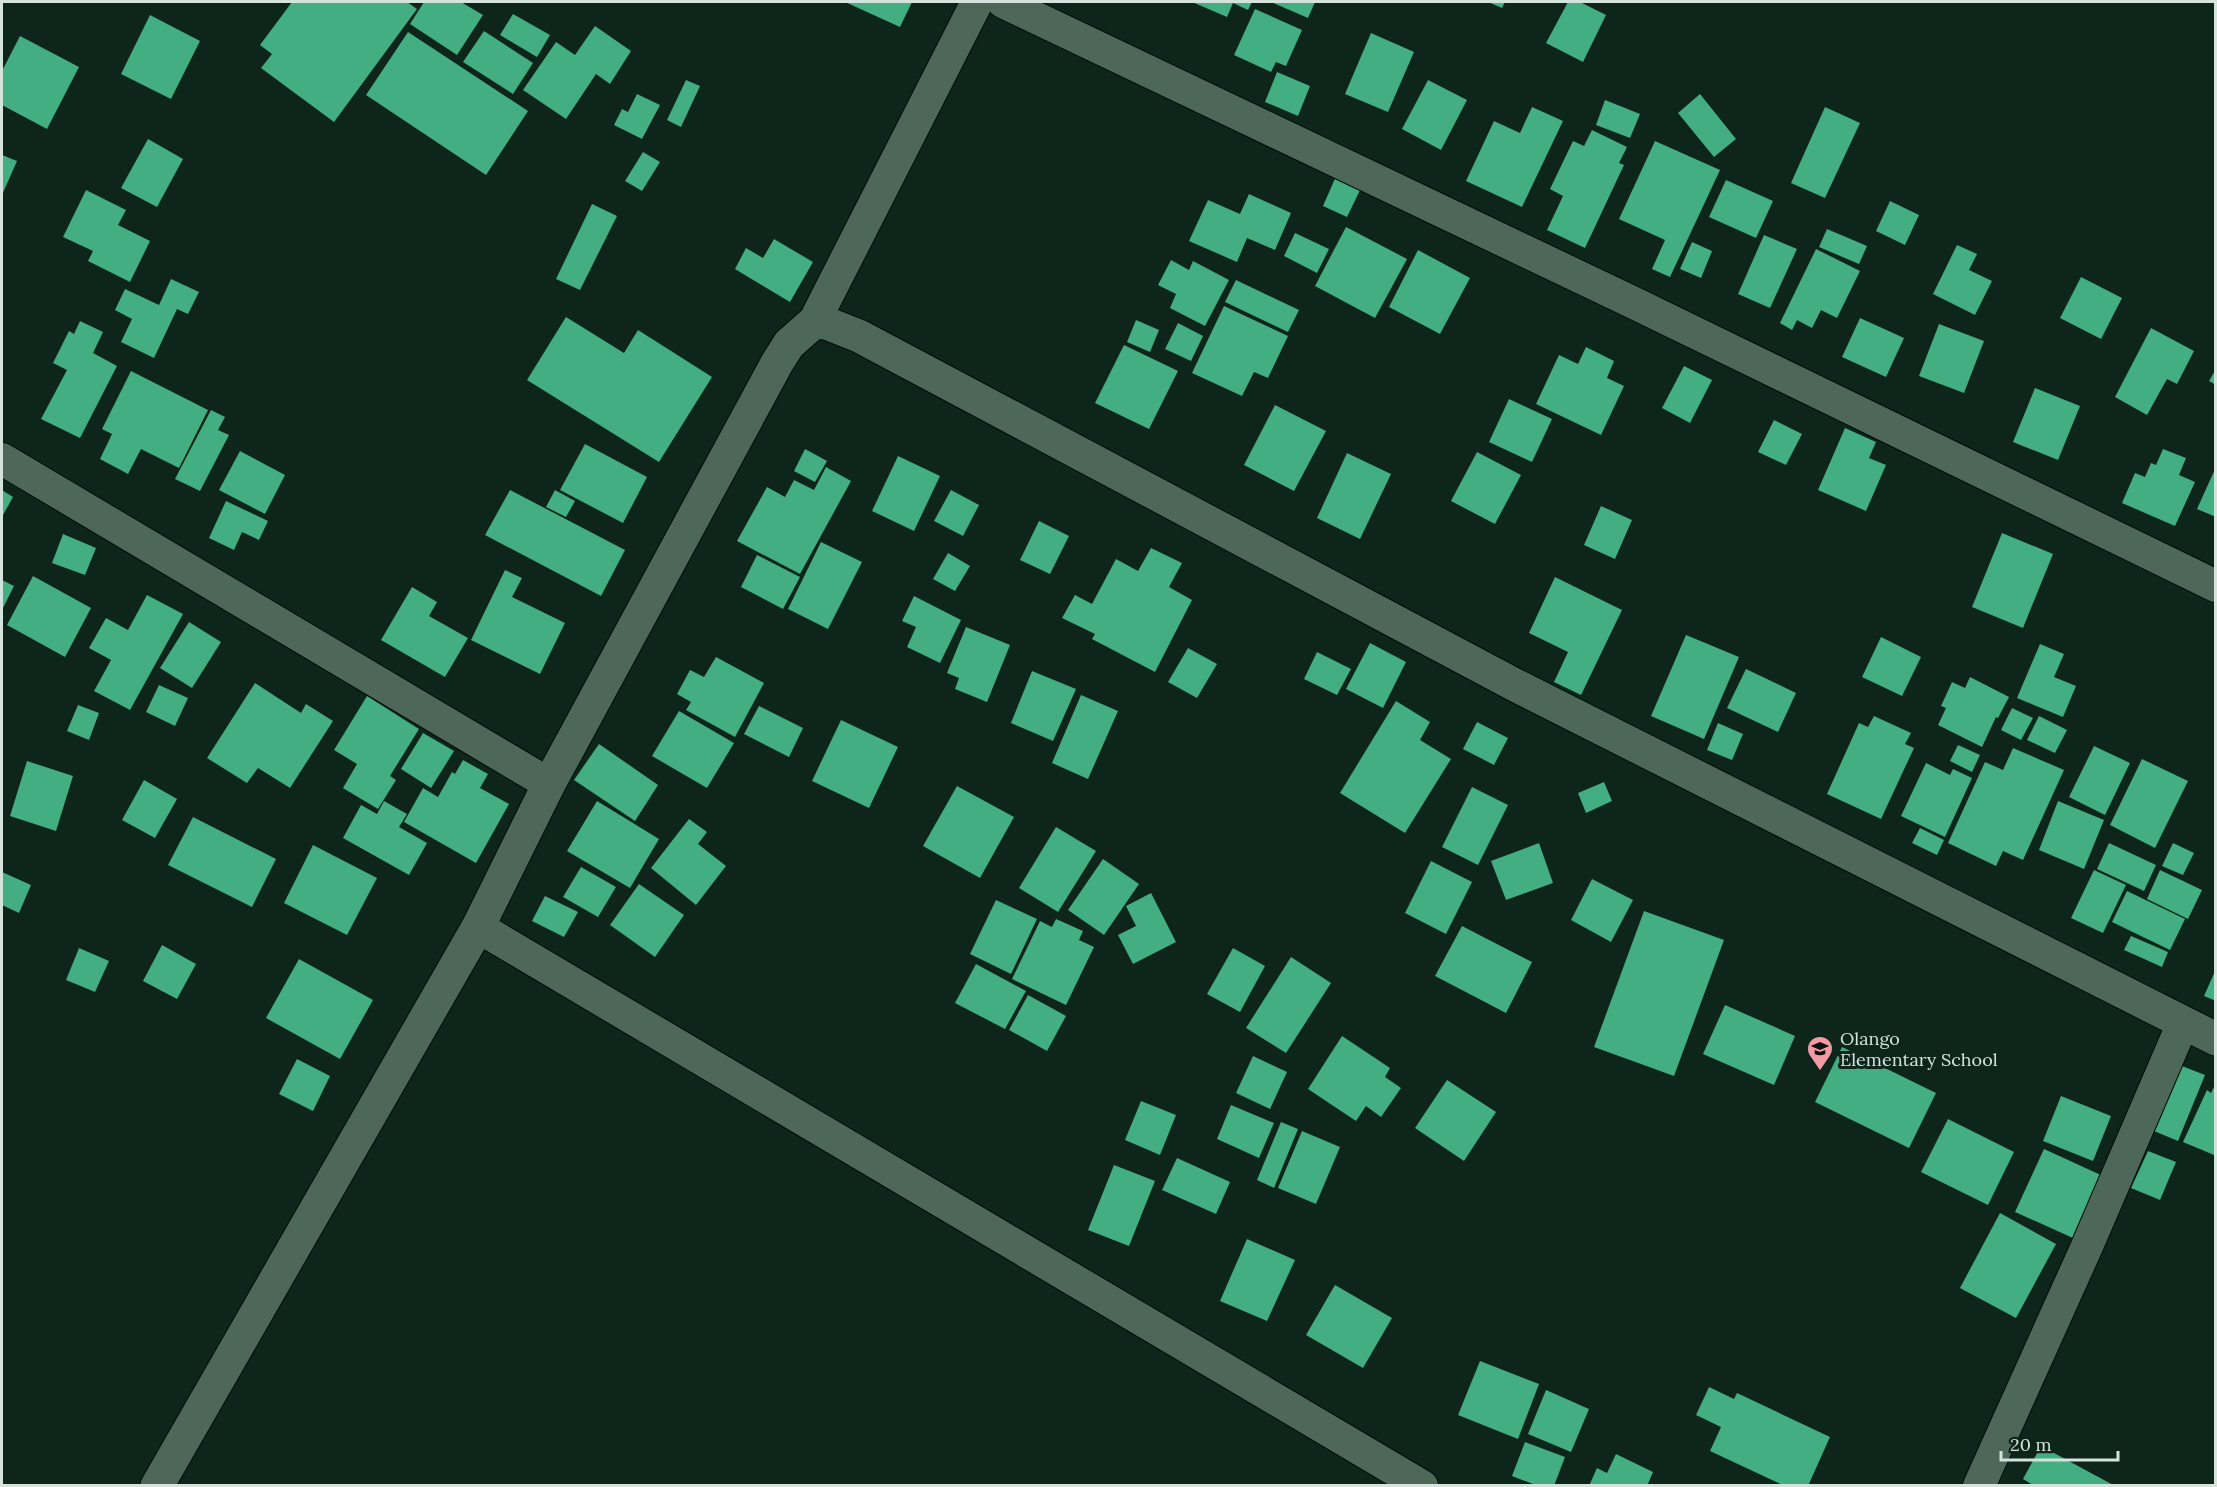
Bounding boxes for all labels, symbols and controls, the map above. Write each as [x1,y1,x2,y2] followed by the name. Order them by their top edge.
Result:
[1840,1027,1998,1071] place label: Olango Elementary School
[1805,1034,1835,1072] school or university icon: Olango Elementary School
[2001,1424,2118,1462] scale bar
[2010,1433,2052,1456] text: 20 m

